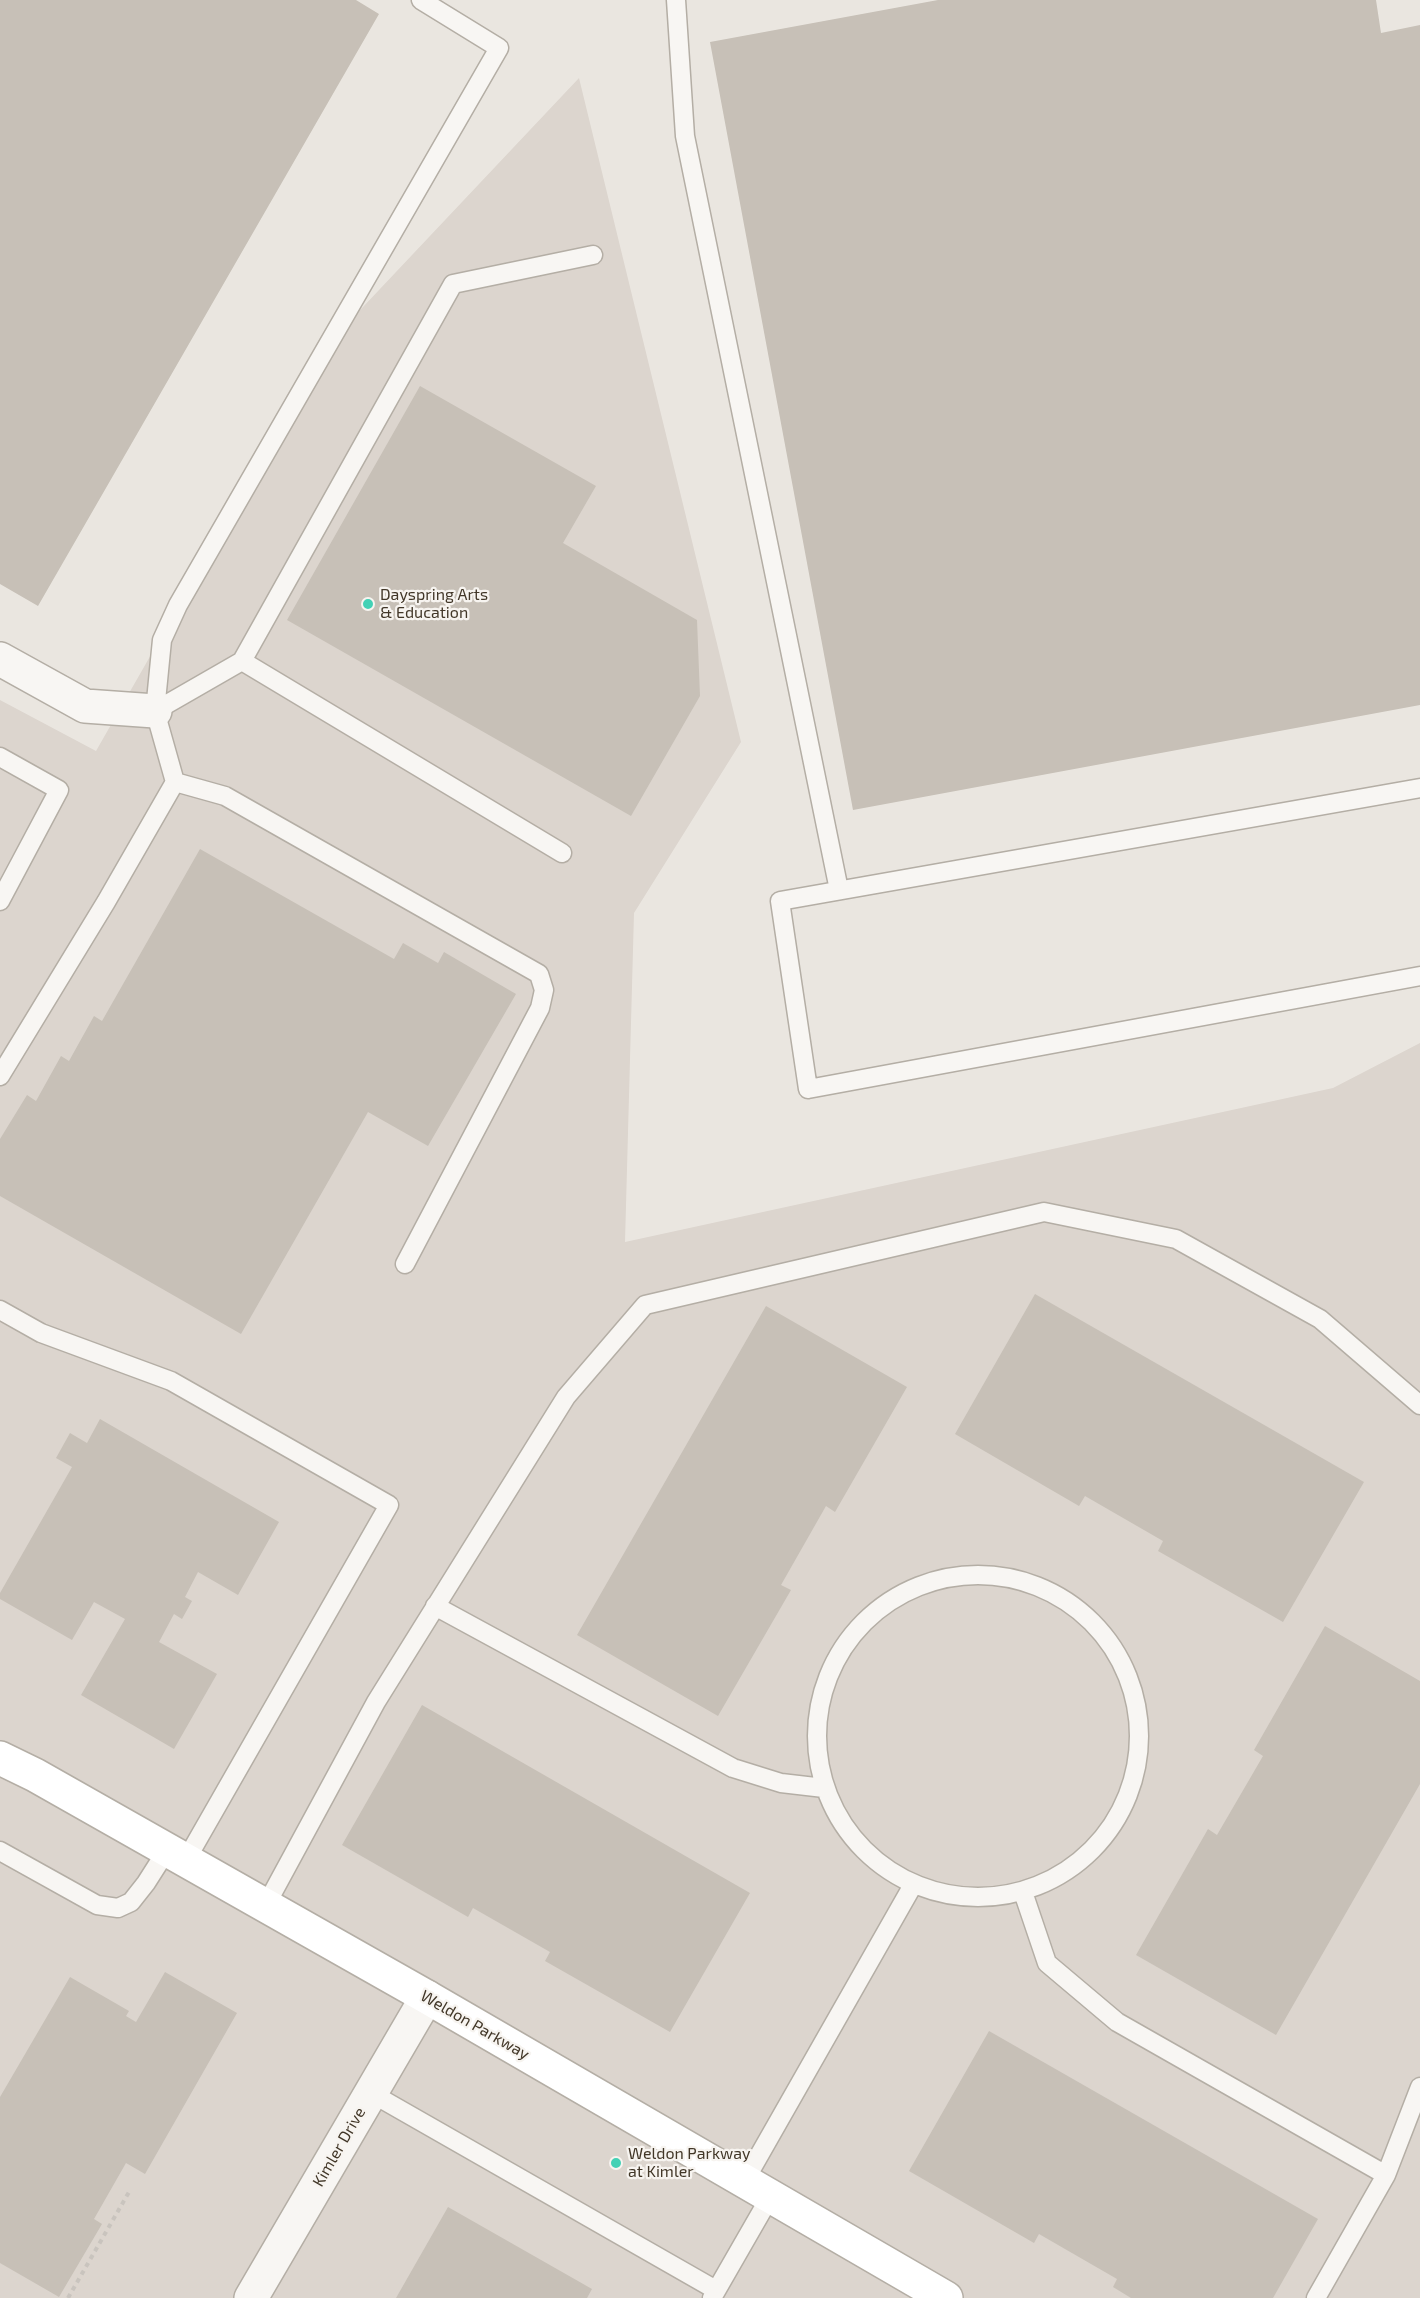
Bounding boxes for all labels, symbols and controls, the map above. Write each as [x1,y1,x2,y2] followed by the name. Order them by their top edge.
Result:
[380,585,488,623] place label: Dayspring Arts & Education
[361,597,375,611] marker: Dayspring Arts & Education
[417,1986,533,2064] street label: Weldon Parkway
[308,2104,370,2190] street label: Kimler Drive
[628,2144,750,2182] place label: Weldon Parkway at Kimler
[609,2156,623,2170] marker: Weldon Parkway at Kimler

